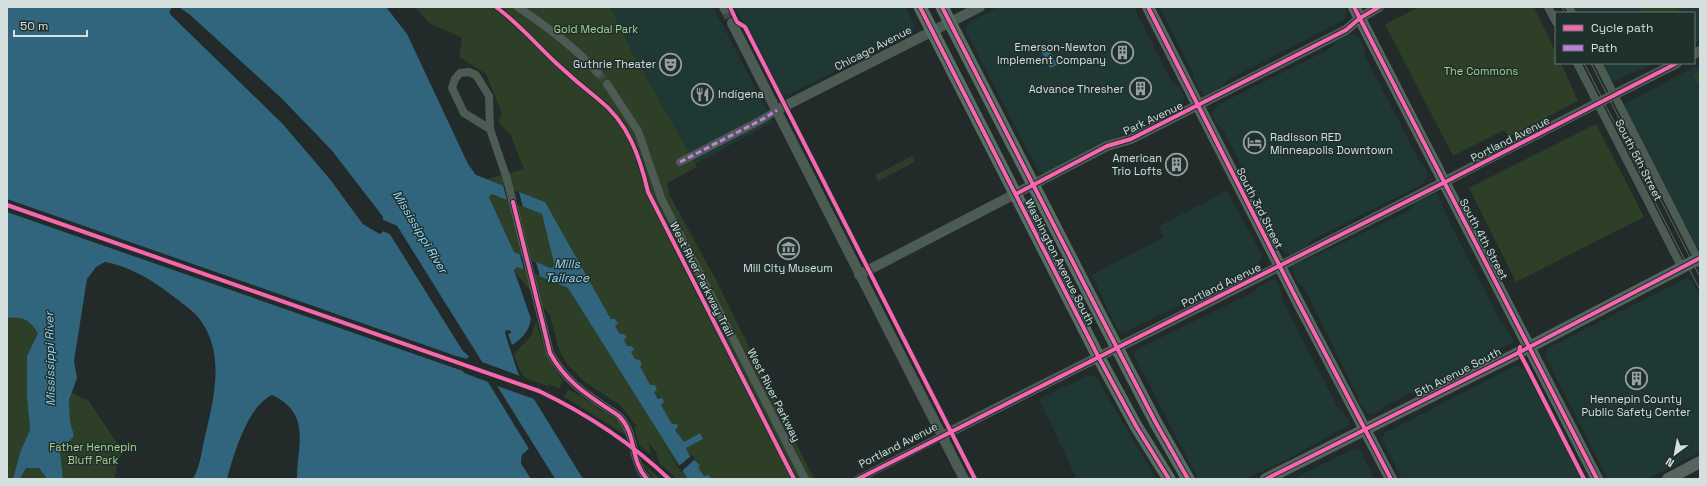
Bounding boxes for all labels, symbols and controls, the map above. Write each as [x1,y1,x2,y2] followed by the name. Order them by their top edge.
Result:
[14,12,87,38] scale bar
[1555,12,1695,64] legend
[20,18,48,34] text: 50 m
[1591,20,1653,36] text: Cycle path
[554,22,638,36] park label: Gold Medal Park
[832,23,914,73] street label: Chicago Avenue
[997,40,1106,67] place label: Emerson-Newton Implement Company
[1109,40,1135,66] building icon: Emerson-Newton Implement Company
[1591,40,1617,56] text: Path
[658,51,684,77] theatre icon: Guthrie Theater
[573,57,656,71] place label: Guthrie Theater
[1444,64,1519,78] park label: The Commons
[1127,76,1153,102] building icon: Advance Thresher
[690,81,716,107] restaurant icon: Indígena
[1029,82,1124,96] place label: Advance Thresher
[718,87,765,101] place label: Indígena
[1121,98,1185,138] street label: Park Avenue
[1468,113,1552,165] street label: Portland Avenue
[1612,117,1666,203] street label: South 5th Street
[1241,130,1267,156] hotel icon: Radisson RED Minneapolis Downtown
[1270,130,1393,157] place label: Radisson RED Minneapolis Downtown
[1112,151,1162,178] place label: American Trio Lofts
[1164,151,1190,177] building icon: American Trio Lofts
[1234,165,1286,251] street label: South 3rd Street
[389,187,452,278] water label: Mississippi River
[1457,196,1511,282] street label: South 4th Street
[1022,197,1098,327] street label: Washington Avenue South
[667,219,737,339] street label: West River Parkway Trail
[775,235,801,261] museum icon: Mill City Museum
[545,256,590,286] water label: Mills Tailrace
[1179,260,1263,310] street label: Portland Avenue
[743,261,833,275] place label: Mill City Museum
[41,310,59,406] water label: Mississippi River
[1413,344,1503,400] street label: 5th Avenue South
[744,346,804,444] street label: West River Parkway
[1623,366,1649,392] building icon: Hennepin County Public Safety Center
[1581,392,1691,419] place label: Hennepin County Public Safety Center
[856,419,940,471] street label: Portland Avenue
[1655,434,1695,474] north arrow
[49,440,137,467] park label: Father Hennepin Bluff Park
[1663,455,1677,470] text: N

